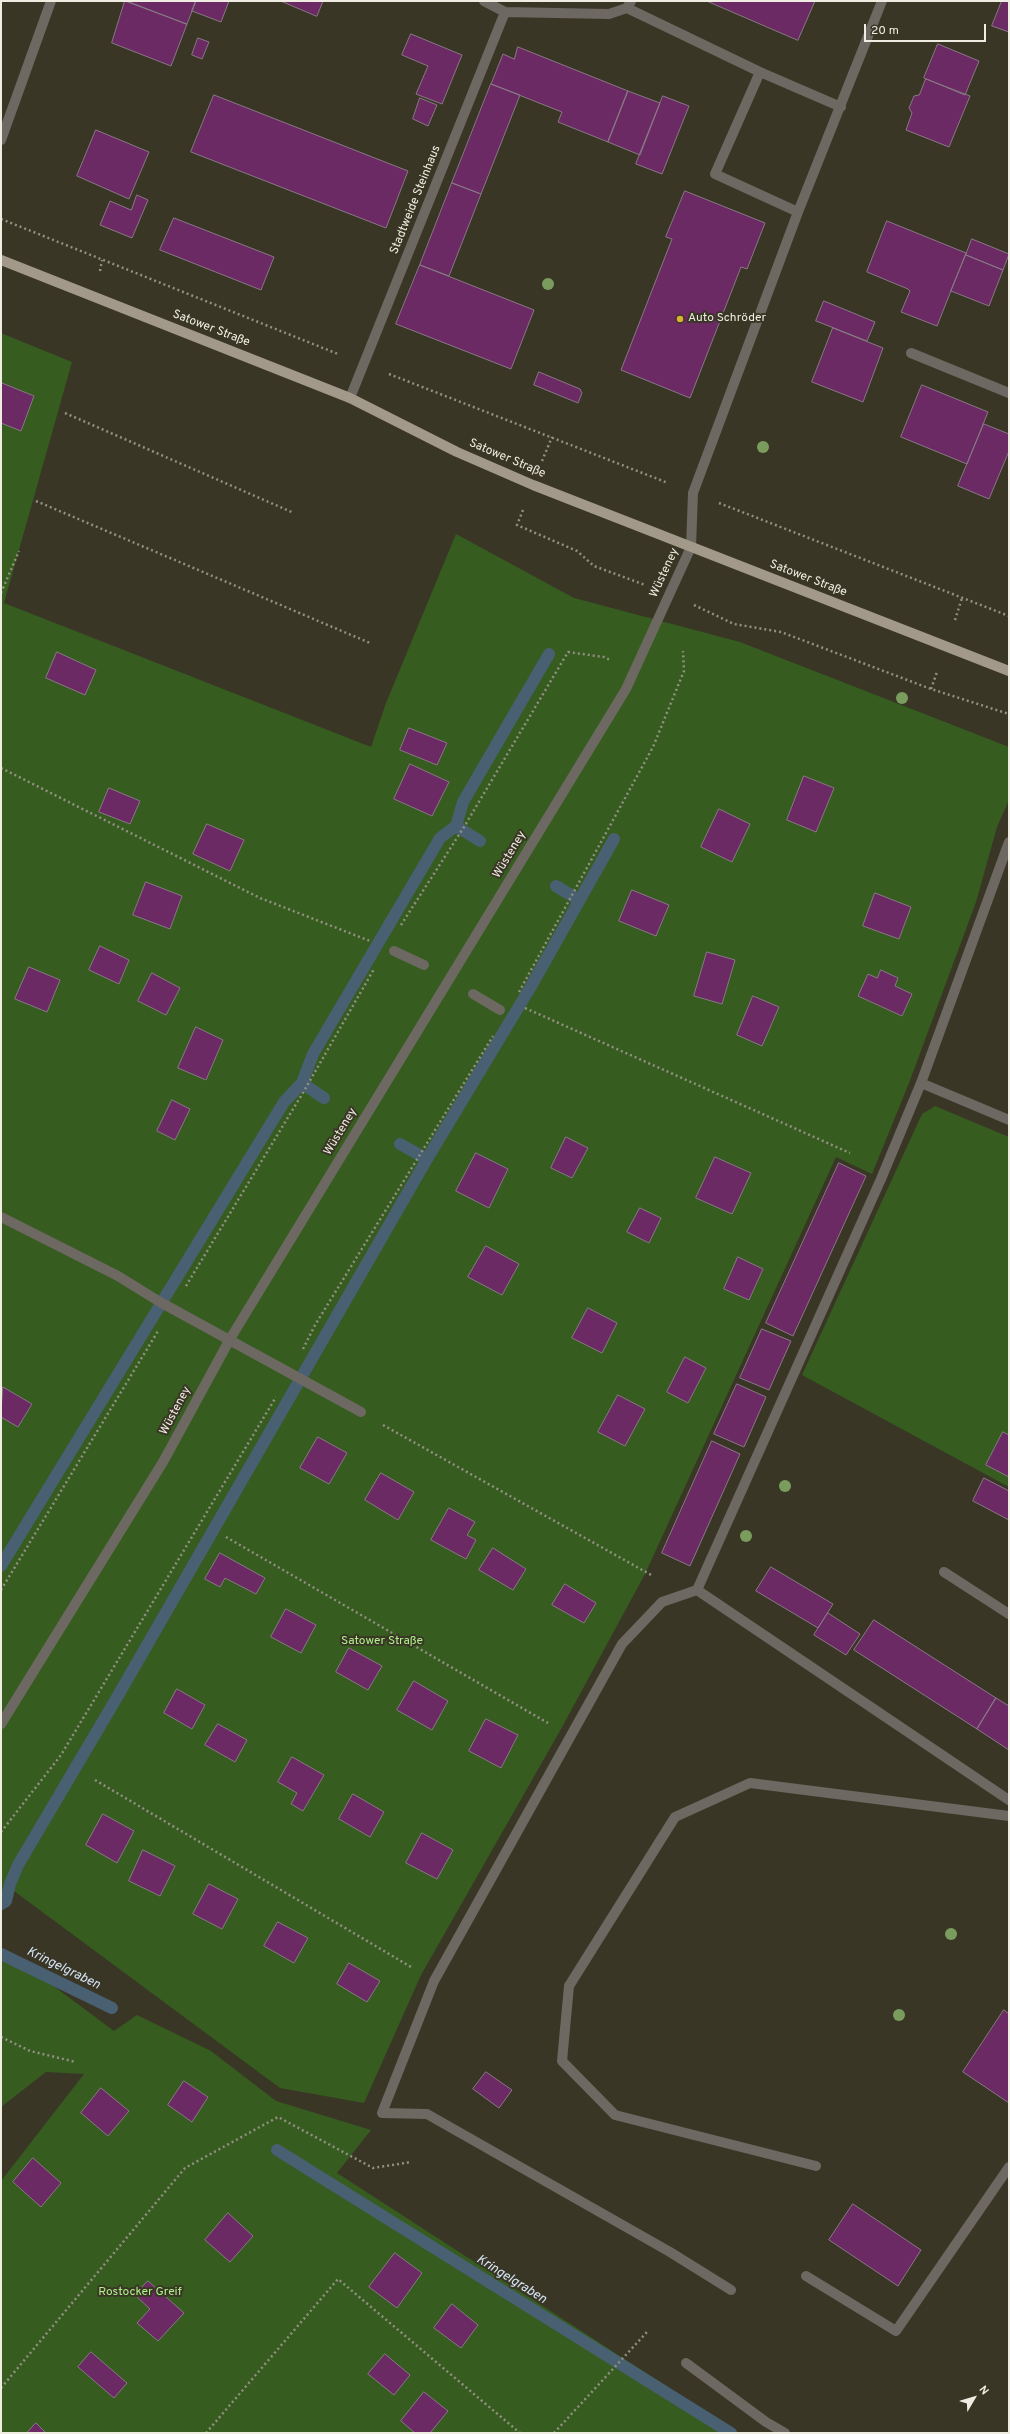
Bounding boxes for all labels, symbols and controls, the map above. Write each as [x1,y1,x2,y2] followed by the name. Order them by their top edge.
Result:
[866,16,988,42] scale bar
[871,23,899,39] text: 20 m
[388,143,444,257] street label: Stadtweide Steinhaus
[170,308,252,350] street label: Satower Straße
[688,312,766,326] place label: Auto Schröder
[675,314,685,324] marker: Auto Schröder
[467,436,547,482] street label: Satower Straße
[647,546,683,600] street label: Wüsteney
[767,558,849,600] street label: Satower Straße
[490,829,530,881] street label: Wüsteney
[321,1106,361,1158] street label: Wüsteney
[157,1384,195,1438] street label: Wüsteney
[341,1635,423,1649] park label: Satower Straße
[24,1944,102,1994] water label: Kringelgraben
[473,2252,549,2308] water label: Kringelgraben
[98,2286,182,2300] park label: Rostocker Greif
[954,2378,994,2418] north arrow
[976,2383,991,2398] text: N

